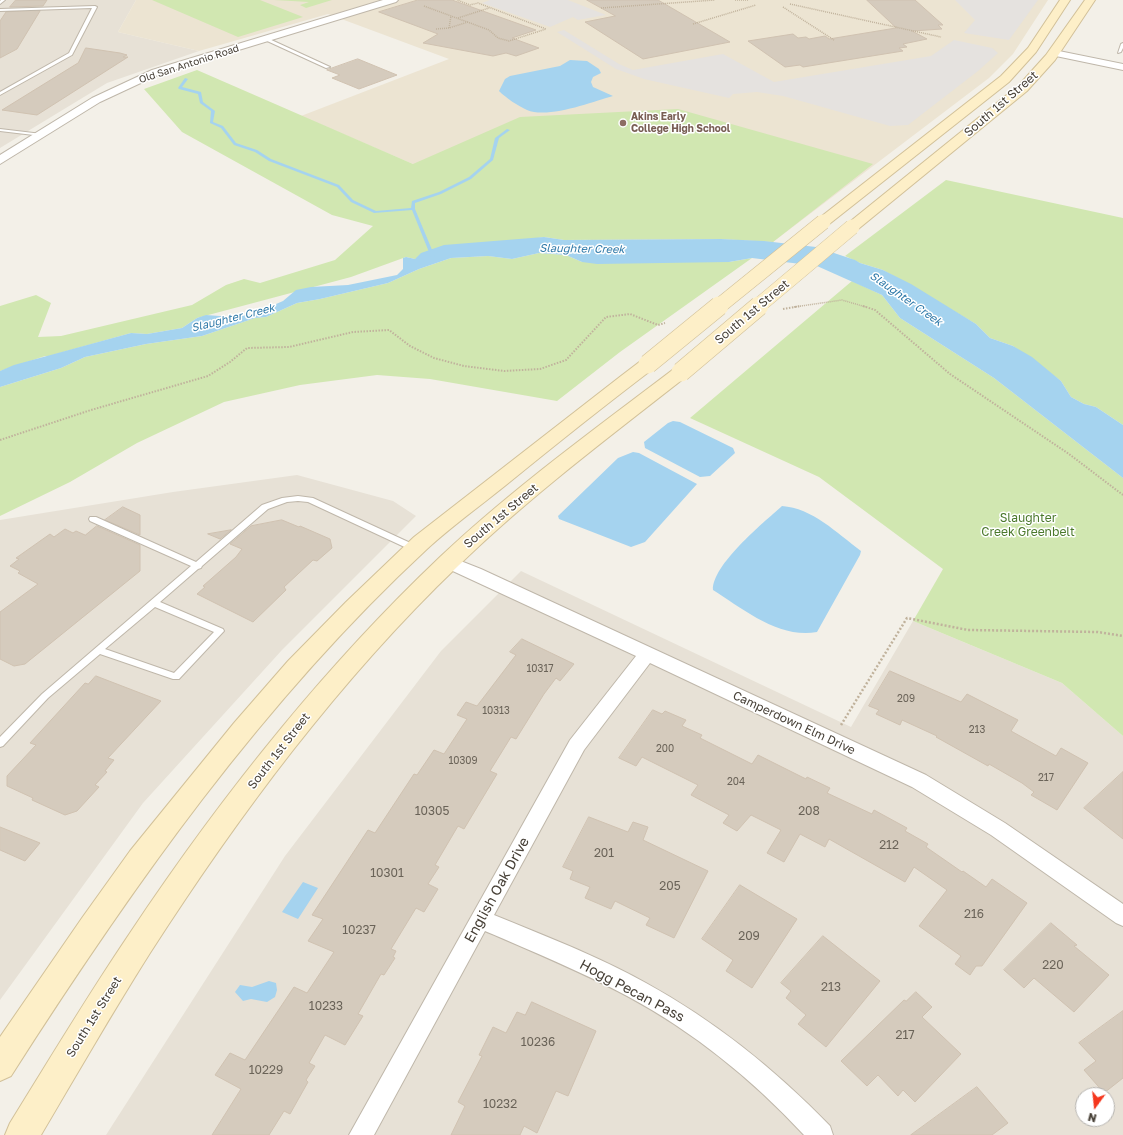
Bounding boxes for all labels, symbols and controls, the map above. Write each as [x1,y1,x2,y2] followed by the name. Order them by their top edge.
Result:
[137,42,241,86] street label: Old San Antonio Road
[961,68,1041,140] street label: South 1st Street
[631,111,730,134] place label: Akins Early College High School
[618,118,628,128] marker: Akins Early College High School
[539,242,625,256] water label: Slaughter Creek
[867,269,945,329] water label: Slaughter Creek
[712,277,792,347] street label: South 1st Street
[190,301,276,335] water label: Slaughter Creek
[461,481,541,551] street label: South 1st Street
[981,511,1075,539] park label: Slaughter Creek Greenbelt
[526,663,554,675] house number: 10317
[730,688,858,758] street label: Camperdown Elm Drive
[897,693,915,705] house number: 209
[482,705,510,717] house number: 10313
[245,710,313,792] street label: South 1st Street
[969,724,985,736] house number: 213
[656,743,674,755] house number: 200
[448,755,478,767] house number: 10309
[1038,772,1054,784] house number: 217
[727,776,745,788] house number: 204
[415,804,449,818] house number: 10305
[798,804,820,818] house number: 208
[461,834,533,946] street label: English Oak Drive
[879,838,899,852] house number: 212
[594,846,614,860] house number: 201
[370,866,404,880] house number: 10301
[659,879,681,893] house number: 205
[964,907,984,921] house number: 216
[342,923,376,937] house number: 10237
[738,929,760,943] house number: 209
[577,956,687,1026] street label: Hogg Pecan Pass
[1042,958,1064,972] house number: 220
[63,974,125,1060] street label: South 1st Street
[821,980,841,994] house number: 213
[309,999,343,1013] house number: 10233
[895,1028,915,1042] house number: 217
[521,1035,555,1049] house number: 10236
[249,1063,283,1077] house number: 10229
[1075,1087,1115,1127] north arrow
[483,1097,517,1111] house number: 10232
[1086,1111,1098,1125] text: N

